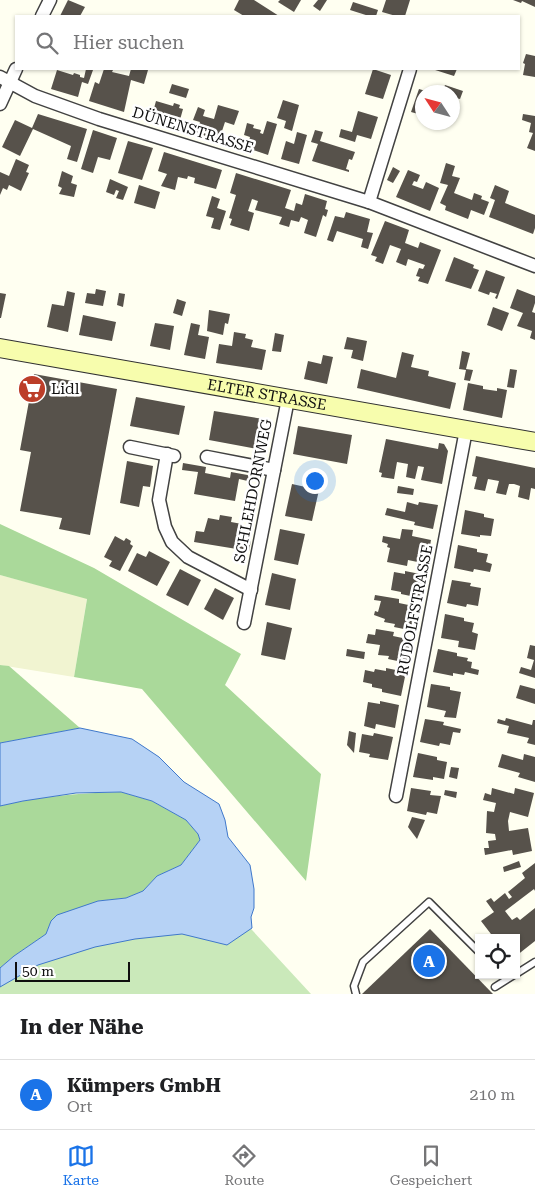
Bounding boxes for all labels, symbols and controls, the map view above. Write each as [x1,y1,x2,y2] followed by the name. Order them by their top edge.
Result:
[15,15,520,70] search box
[33,29,61,57] icon: search
[73,31,184,54] text: Hier suchen
[415,85,460,130] north arrow
[130,103,256,157] street label: DÜNENSTRASSE
[17,374,47,404] supermarket icon: Lidl
[206,376,328,414] street label: ELTER STRASSE
[51,380,80,398] place label: Lidl
[230,417,276,564] street label: SCHLEHDORNWEG
[302,468,328,494] your location
[394,543,436,677] street label: RUDOLFSTRASSE
[475,934,520,979] map controls
[475,934,520,979] button: locate
[413,942,445,980] pin: A
[15,959,130,982] scale bar
[22,963,54,979] text: 50 m
[20,1015,143,1039] text: In der Nähe
[67,1074,221,1097] text: Kümpers GmbH
[30,1085,42,1104] text: A
[469,1085,515,1104] text: 210 m
[67,1097,93,1116] text: Ort
[63,1142,99,1188] tab: Karte
[225,1142,264,1188] tab: Route
[390,1142,472,1188] tab: Gespeichert

